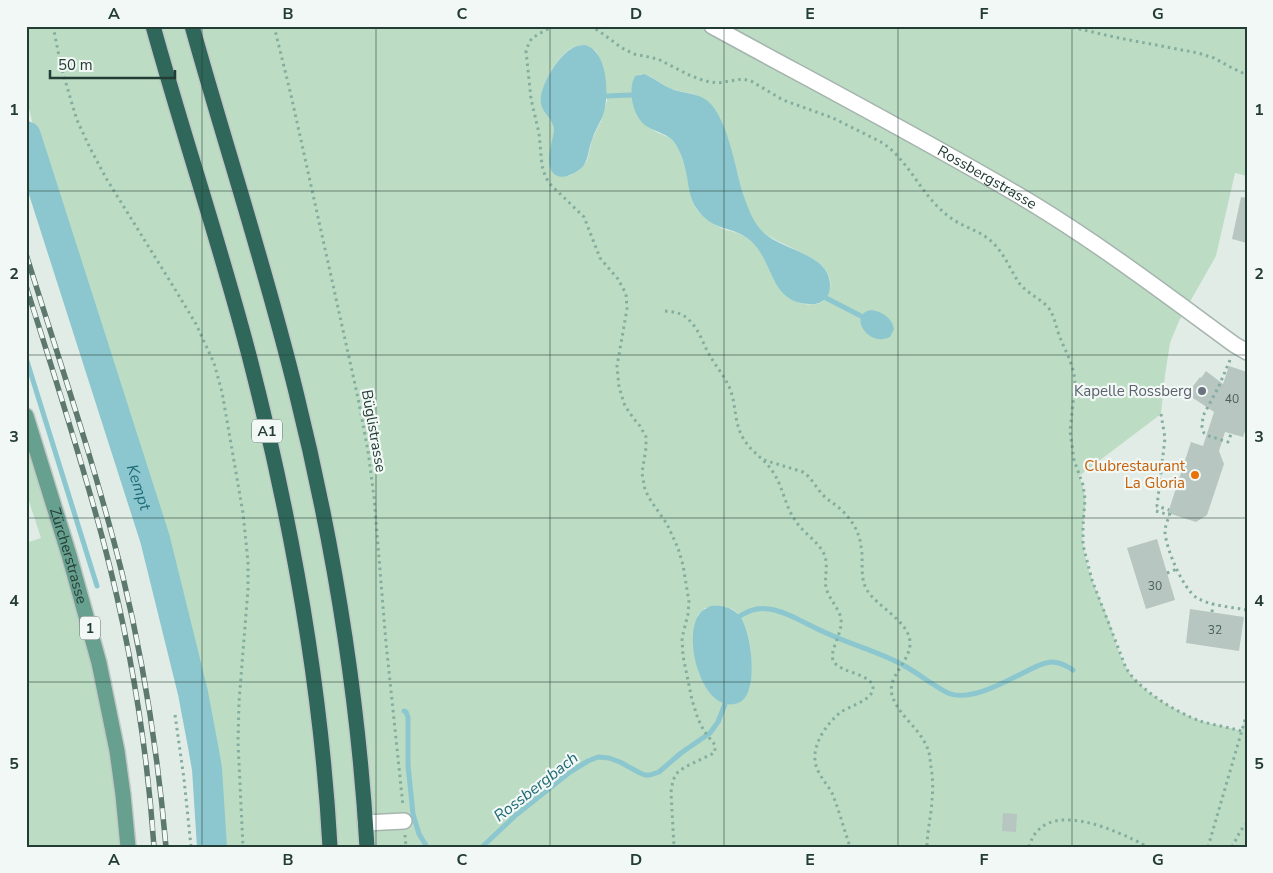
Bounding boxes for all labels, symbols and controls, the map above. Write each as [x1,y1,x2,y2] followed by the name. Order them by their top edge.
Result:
[108,3,120,25] text: A
[282,3,294,25] text: B
[457,3,468,25] text: C
[630,3,642,25] text: D
[805,3,815,25] text: E
[980,3,989,25] text: F
[1152,3,1164,25] text: G
[50,48,175,80] scale bar
[58,55,93,75] text: 50 m
[9,99,19,121] text: 1
[1254,99,1264,121] text: 1
[934,141,1041,214] street label: Rossbergstrasse
[9,263,19,285] text: 2
[1254,263,1264,285] text: 2
[1074,381,1192,401] place label: Kapelle Rossberg
[1196,385,1208,397] marker: Kapelle Rossberg
[357,388,391,474] street label: Büglistrasse
[1225,391,1239,407] house number: 40
[252,420,282,442] road number: A1
[9,426,19,448] text: 3
[1254,426,1264,448] text: 3
[1084,456,1186,493] place label: Clubrestaurant La Gloria
[121,462,156,513] water label: Kempt
[1189,469,1201,481] marker: Clubrestaurant La Gloria
[45,505,92,606] street label: Zürcherstrasse
[1148,578,1162,594] house number: 30
[9,590,19,612] text: 4
[1254,590,1264,612] text: 4
[80,616,100,640] road number: 1
[1208,622,1222,638] house number: 32
[489,747,583,827] water label: Rossbergbach
[9,753,19,775] text: 5
[1254,753,1264,775] text: 5
[108,849,120,871] text: A
[282,849,294,871] text: B
[457,849,468,871] text: C
[630,849,642,871] text: D
[805,849,815,871] text: E
[980,849,989,871] text: F
[1152,849,1164,871] text: G

